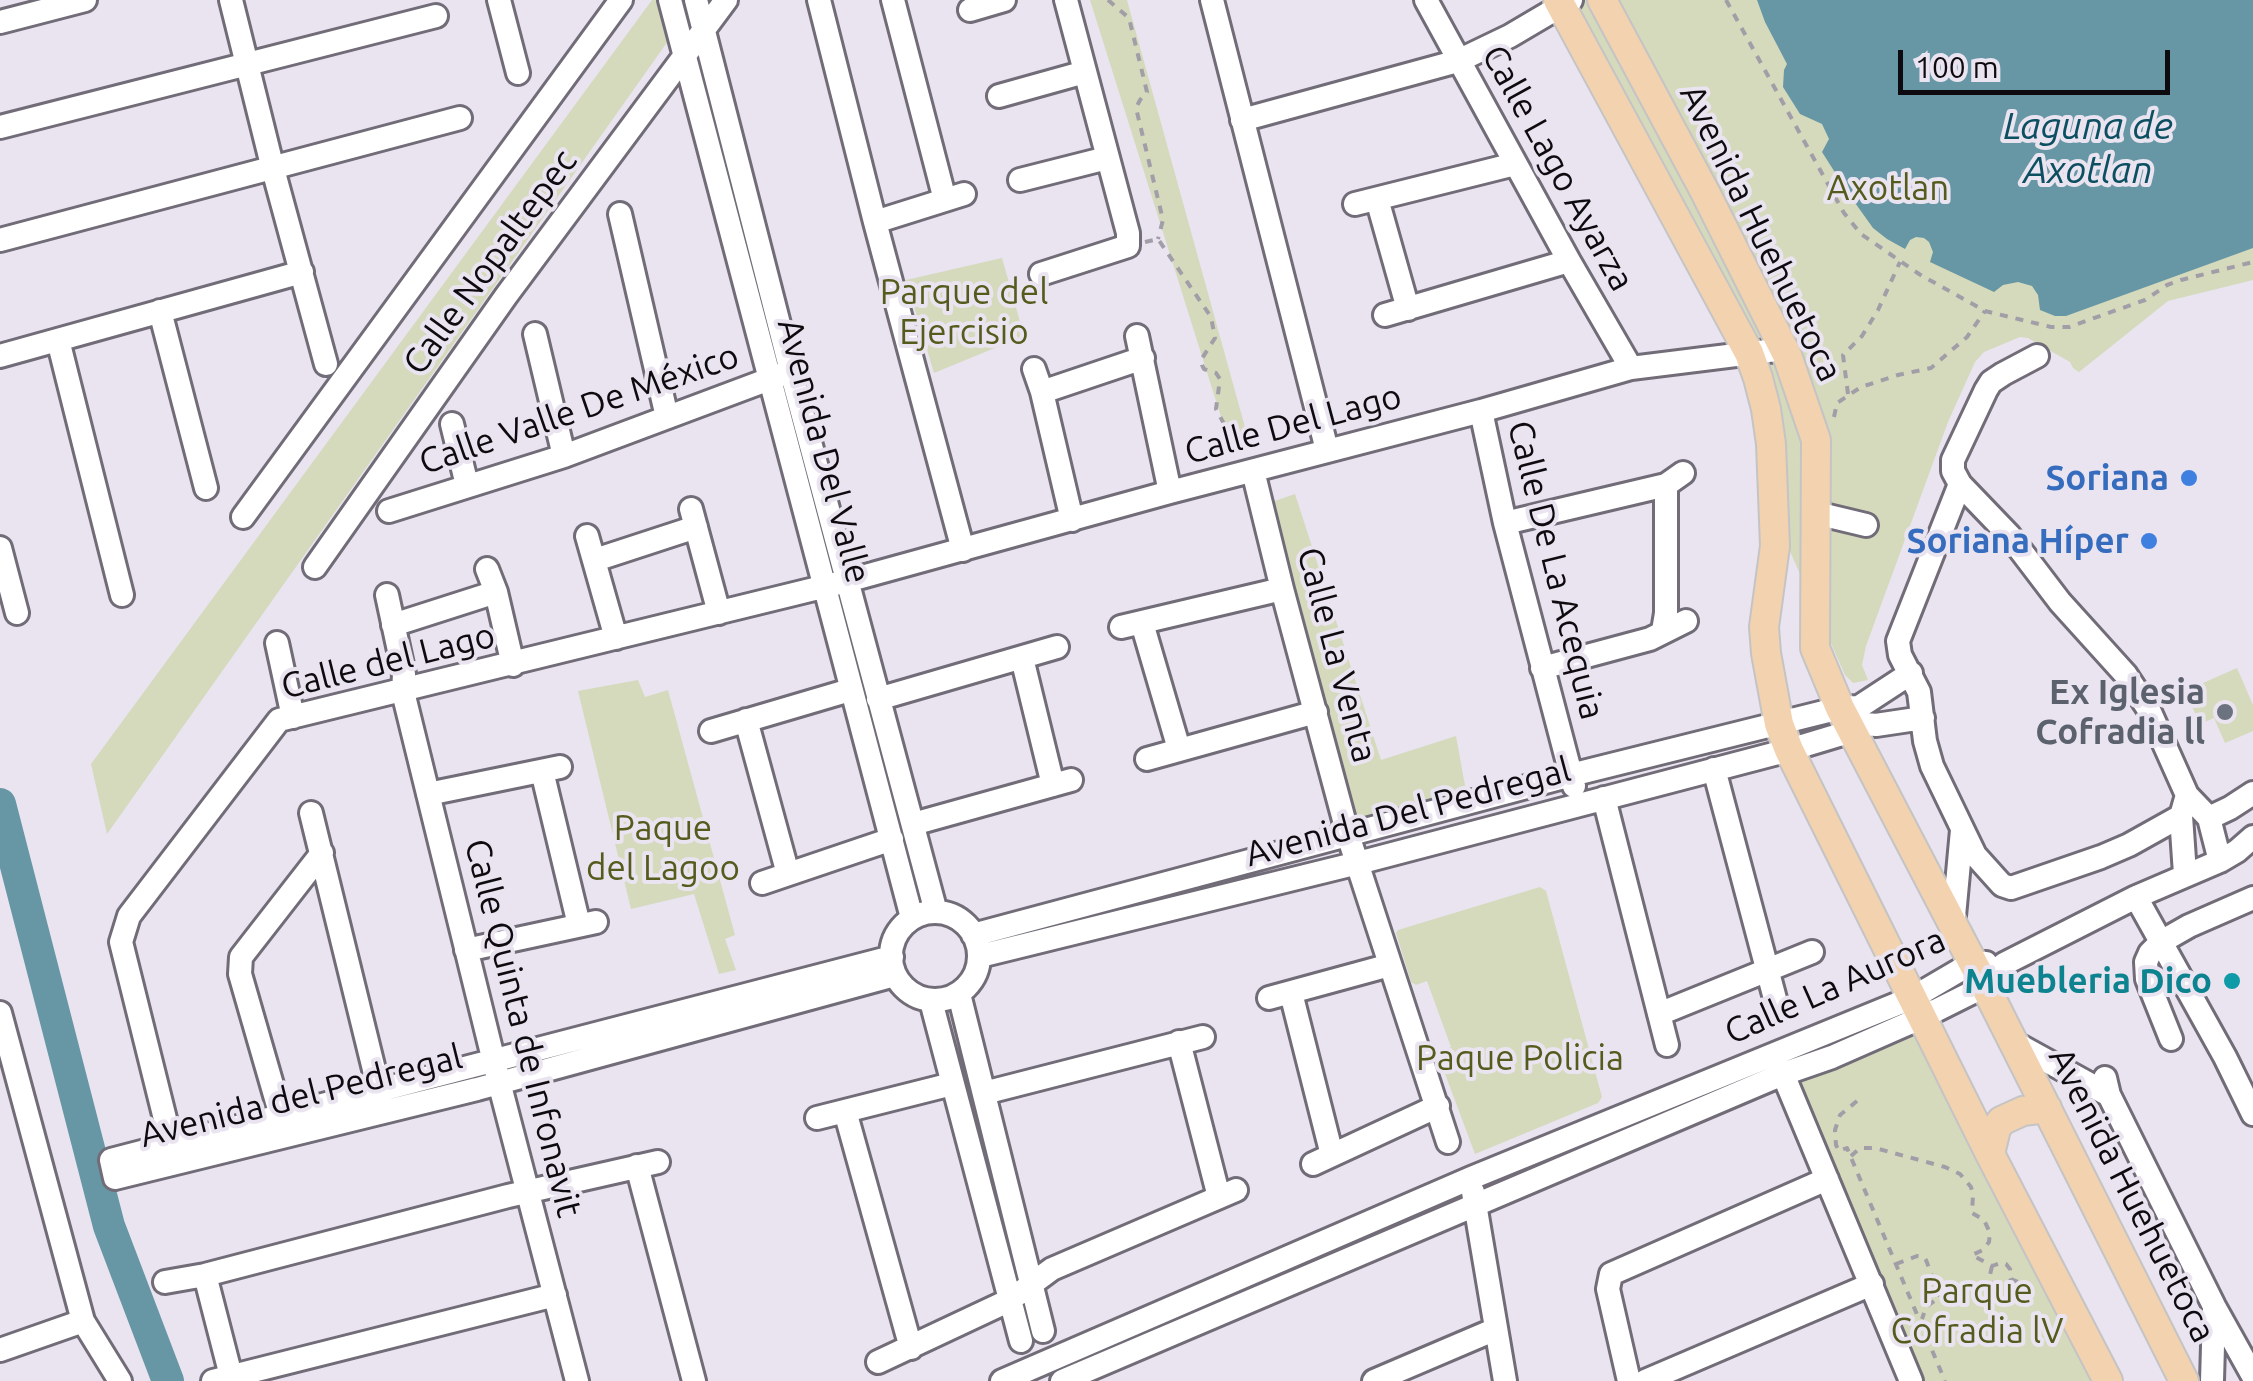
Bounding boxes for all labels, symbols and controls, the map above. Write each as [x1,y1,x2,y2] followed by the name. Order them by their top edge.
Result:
[1903,30,2176,92] scale bar
[1473,38,1643,298] street label: Calle Lago Ayarza
[1915,50,1999,84] text: 100 m
[1671,78,1851,388] street label: Avenida Huehuetoca
[2003,103,2173,192] water label: Laguna de Axotlan
[394,142,586,382] street label: Calle Nopaltepec
[1827,167,1949,209] park label: Axotlan
[880,271,1048,353] park label: Parque del Ejercisio
[769,314,879,588] street label: Avenida Del Valle
[414,335,744,483] street label: Calle Valle De México
[1180,375,1406,473] street label: Calle Del Lago
[1499,416,1613,724] street label: Calle De La Acequia
[2045,457,2169,499] place label: Soriana
[2178,467,2200,489] marker: Soriana
[1907,520,2129,562] place label: Soriana Híper
[2138,530,2160,552] marker: Soriana Híper
[1288,543,1386,767] street label: Calle La Venta
[277,614,499,708] street label: Calle del Lago
[2035,671,2205,753] place label: Ex Iglesia Cofradia ll
[2214,701,2236,723] marker: Ex Iglesia Cofradia ll
[1241,748,1575,876] street label: Avenida Del Pedregal
[586,807,740,889] park label: Paque del Lagoo
[456,835,590,1221] street label: Calle Quinta de Infonavit
[1718,919,1952,1053] street label: Calle La Aurora
[1964,960,2212,1002] place label: Muebleria Dico
[2221,970,2243,992] marker: Muebleria Dico
[136,1036,466,1156] street label: Avenida del Pedregal
[1416,1037,1624,1079] park label: Paque Policia
[2040,1041,2224,1349] street label: Avenida Huehuetoca
[1891,1270,2063,1352] park label: Parque Cofradia lV

